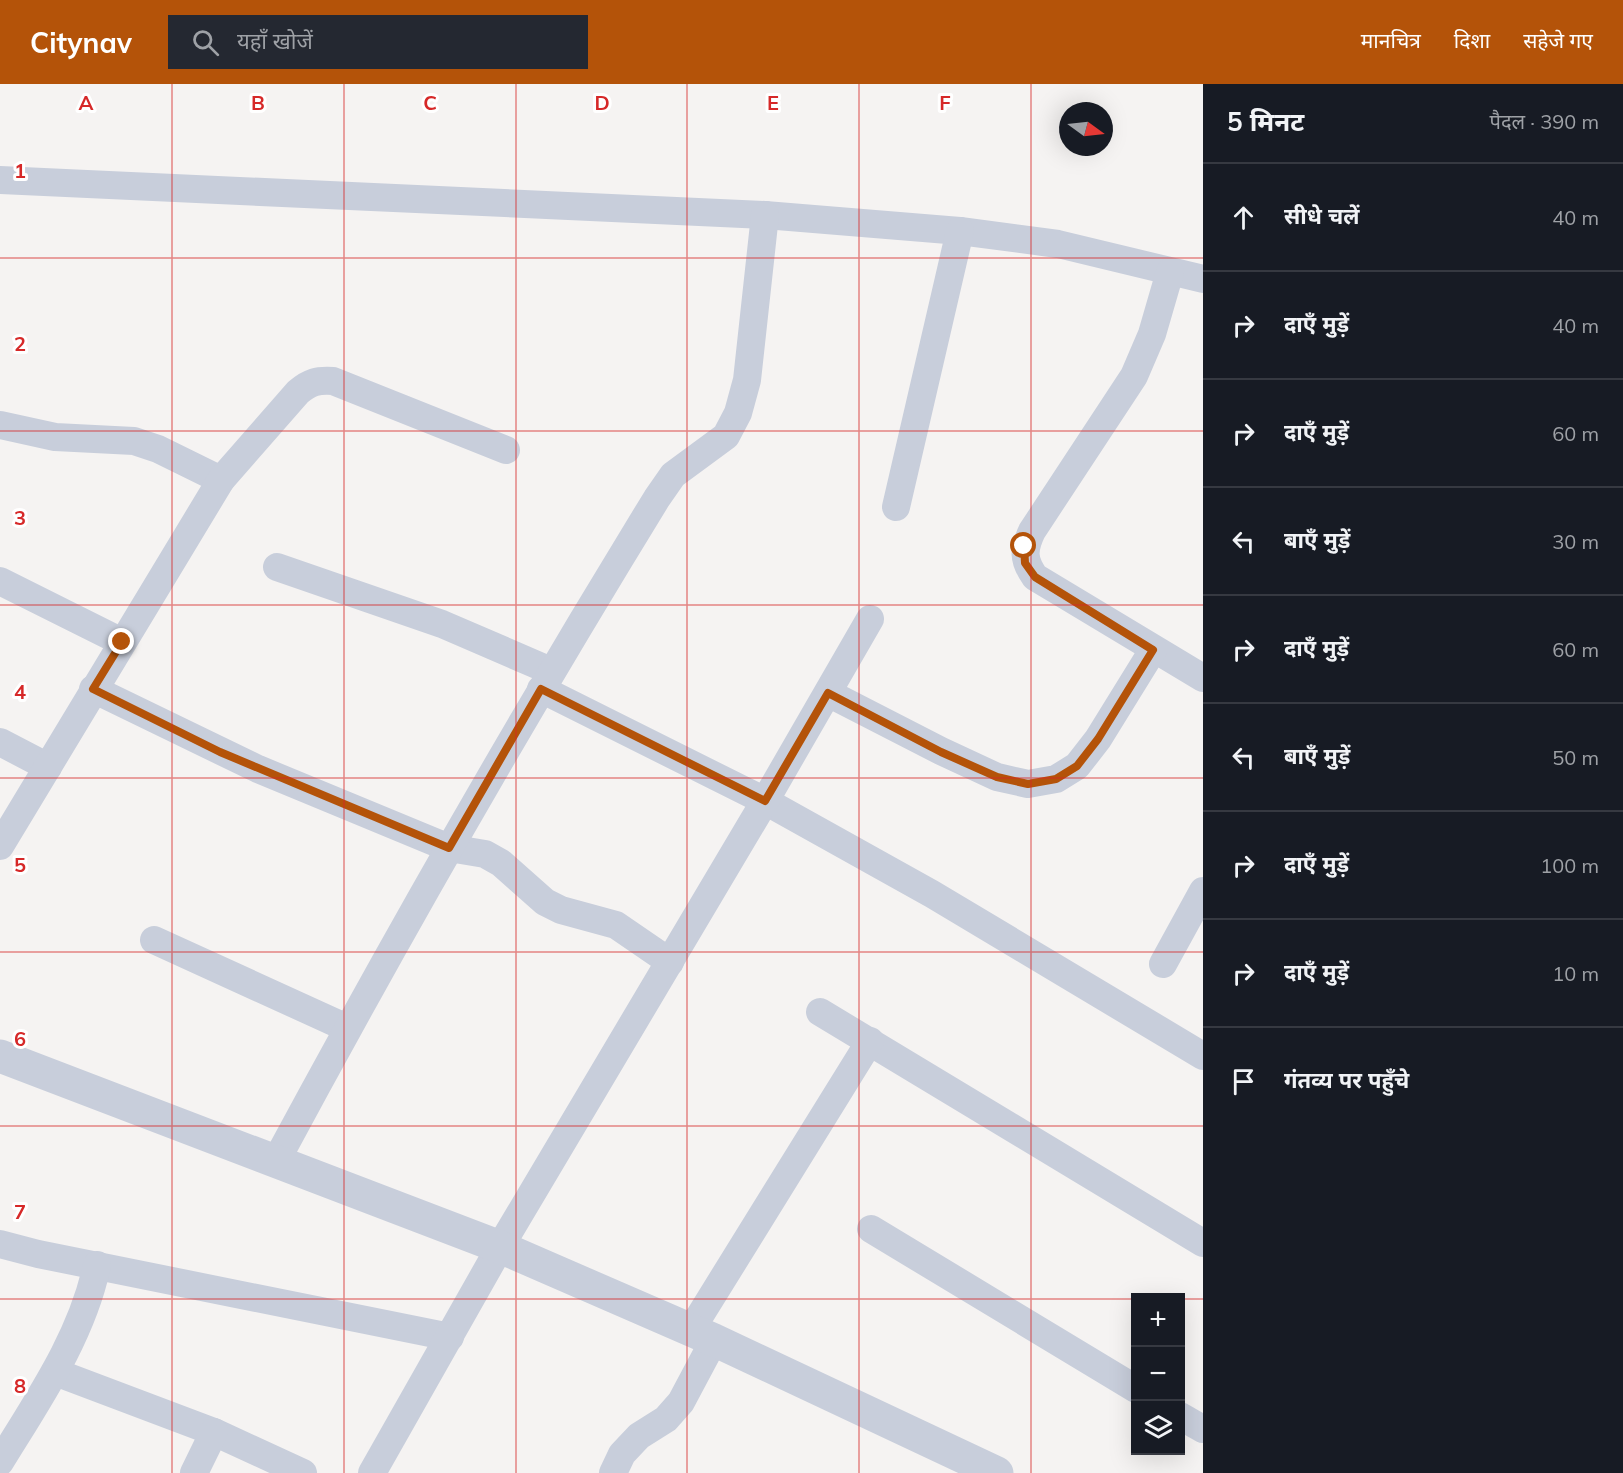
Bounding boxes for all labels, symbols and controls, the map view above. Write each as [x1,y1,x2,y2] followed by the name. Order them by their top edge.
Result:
[168,15,588,69] search box
[30,25,132,60] text: Citynav
[189,26,222,59] icon: search
[237,27,313,55] text: यहाँ खोजें
[1361,27,1421,53] text: मानचित्र
[1454,27,1490,53] text: दिशा
[1523,27,1593,53] text: सहेजे गए
[79,90,94,115] text: A
[251,90,265,115] text: B
[423,90,437,115] text: C
[594,90,610,115] text: D
[767,90,779,115] text: E
[939,90,951,115] text: F
[1059,102,1113,156] north arrow
[1227,105,1304,138] text: 5 मिनट
[1490,109,1599,134] text: पैदल · 390 m
[14,158,26,183] text: 1
[1227,201,1260,234] icon: ahead
[1284,202,1359,230] text: सीधे चलें
[1552,205,1599,230] text: 40 m
[1227,309,1260,342] icon: right
[1284,310,1349,338] text: दाएँ मुड़ें
[1552,313,1599,338] text: 40 m
[14,331,26,356] text: 2
[1227,417,1260,450] icon: right
[1284,418,1349,446] text: दाएँ मुड़ें
[1552,421,1599,446] text: 60 m
[14,505,26,530] text: 3
[1227,525,1260,558] icon: left
[1284,526,1350,554] text: बाएँ मुड़ें
[1552,529,1599,554] text: 30 m
[1010,532,1036,558] route start
[108,628,134,654] route end
[1227,633,1260,666] icon: right
[1284,634,1349,662] text: दाएँ मुड़ें
[1552,637,1599,662] text: 60 m
[14,679,26,704] text: 4
[1227,741,1260,774] icon: left
[1284,742,1350,770] text: बाएँ मुड़ें
[1552,745,1599,770] text: 50 m
[1227,849,1260,882] icon: right
[1284,850,1349,878] text: दाएँ मुड़ें
[14,852,26,877] text: 5
[1540,853,1599,878] text: 100 m
[1227,957,1260,990] icon: right
[1284,958,1349,986] text: दाएँ मुड़ें
[1552,961,1599,986] text: 10 m
[14,1026,26,1051] text: 6
[1227,1065,1260,1098] icon: arrive
[1284,1066,1409,1094] text: गंतव्य पर पहुँचे
[14,1199,26,1224] text: 7
[1131,1293,1185,1455] map controls
[1131,1293,1185,1347] button: +
[1131,1347,1185,1401] button: −
[14,1373,26,1398] text: 8
[1131,1401,1185,1455] button: layers

